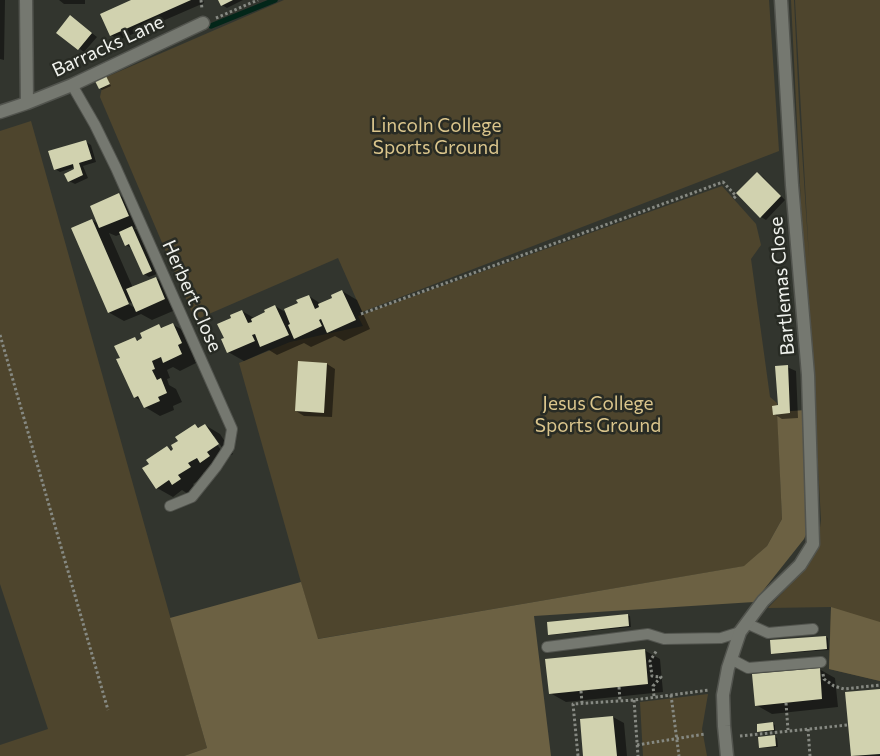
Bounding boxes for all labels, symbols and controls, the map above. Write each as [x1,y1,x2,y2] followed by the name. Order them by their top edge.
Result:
[48,10,168,82] street label: Barracks Lane
[371,115,501,159] park label: Lincoln College Sports Ground
[765,216,799,356] street label: Bartlemas Close
[157,237,227,355] street label: Herbert Close
[535,393,661,437] park label: Jesus College Sports Ground

